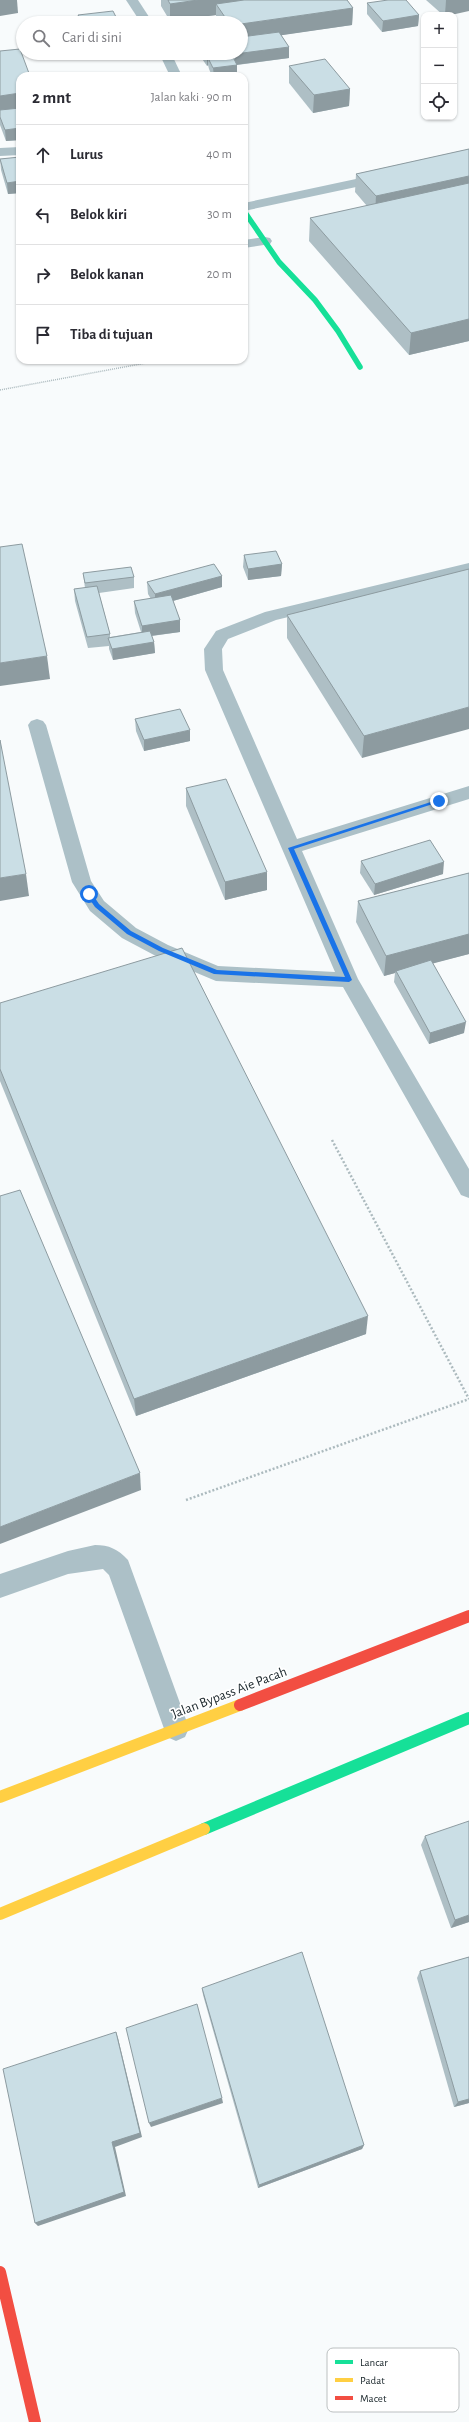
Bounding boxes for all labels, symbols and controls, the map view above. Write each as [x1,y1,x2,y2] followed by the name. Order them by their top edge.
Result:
[421,12,457,120] map controls
[421,12,457,48] button: +
[16,16,248,60] search box
[30,27,52,49] icon: search
[62,30,122,45] text: Cari di sini
[421,48,457,84] button: −
[421,84,457,120] button: locate
[32,89,71,106] text: 2 mnt
[151,91,232,104] text: Jalan kaki · 90 m
[32,144,54,166] icon: ahead
[70,147,103,162] text: Lurus
[206,148,232,161] text: 40 m
[32,204,54,226] icon: left
[70,207,127,222] text: Belok kiri
[207,208,232,221] text: 30 m
[32,264,54,286] icon: right
[70,267,144,282] text: Belok kanan
[207,268,232,281] text: 20 m
[32,324,54,346] icon: arrive
[70,327,153,342] text: Tiba di tujuan
[430,792,448,810] route end
[80,885,98,903] route start
[170,1664,289,1721] street label: Jalan Bypass Aie Pacah
[327,2348,459,2412] legend
[360,2357,388,2368] text: Lancar
[360,2375,385,2386] text: Padat
[360,2393,387,2404] text: Macet

